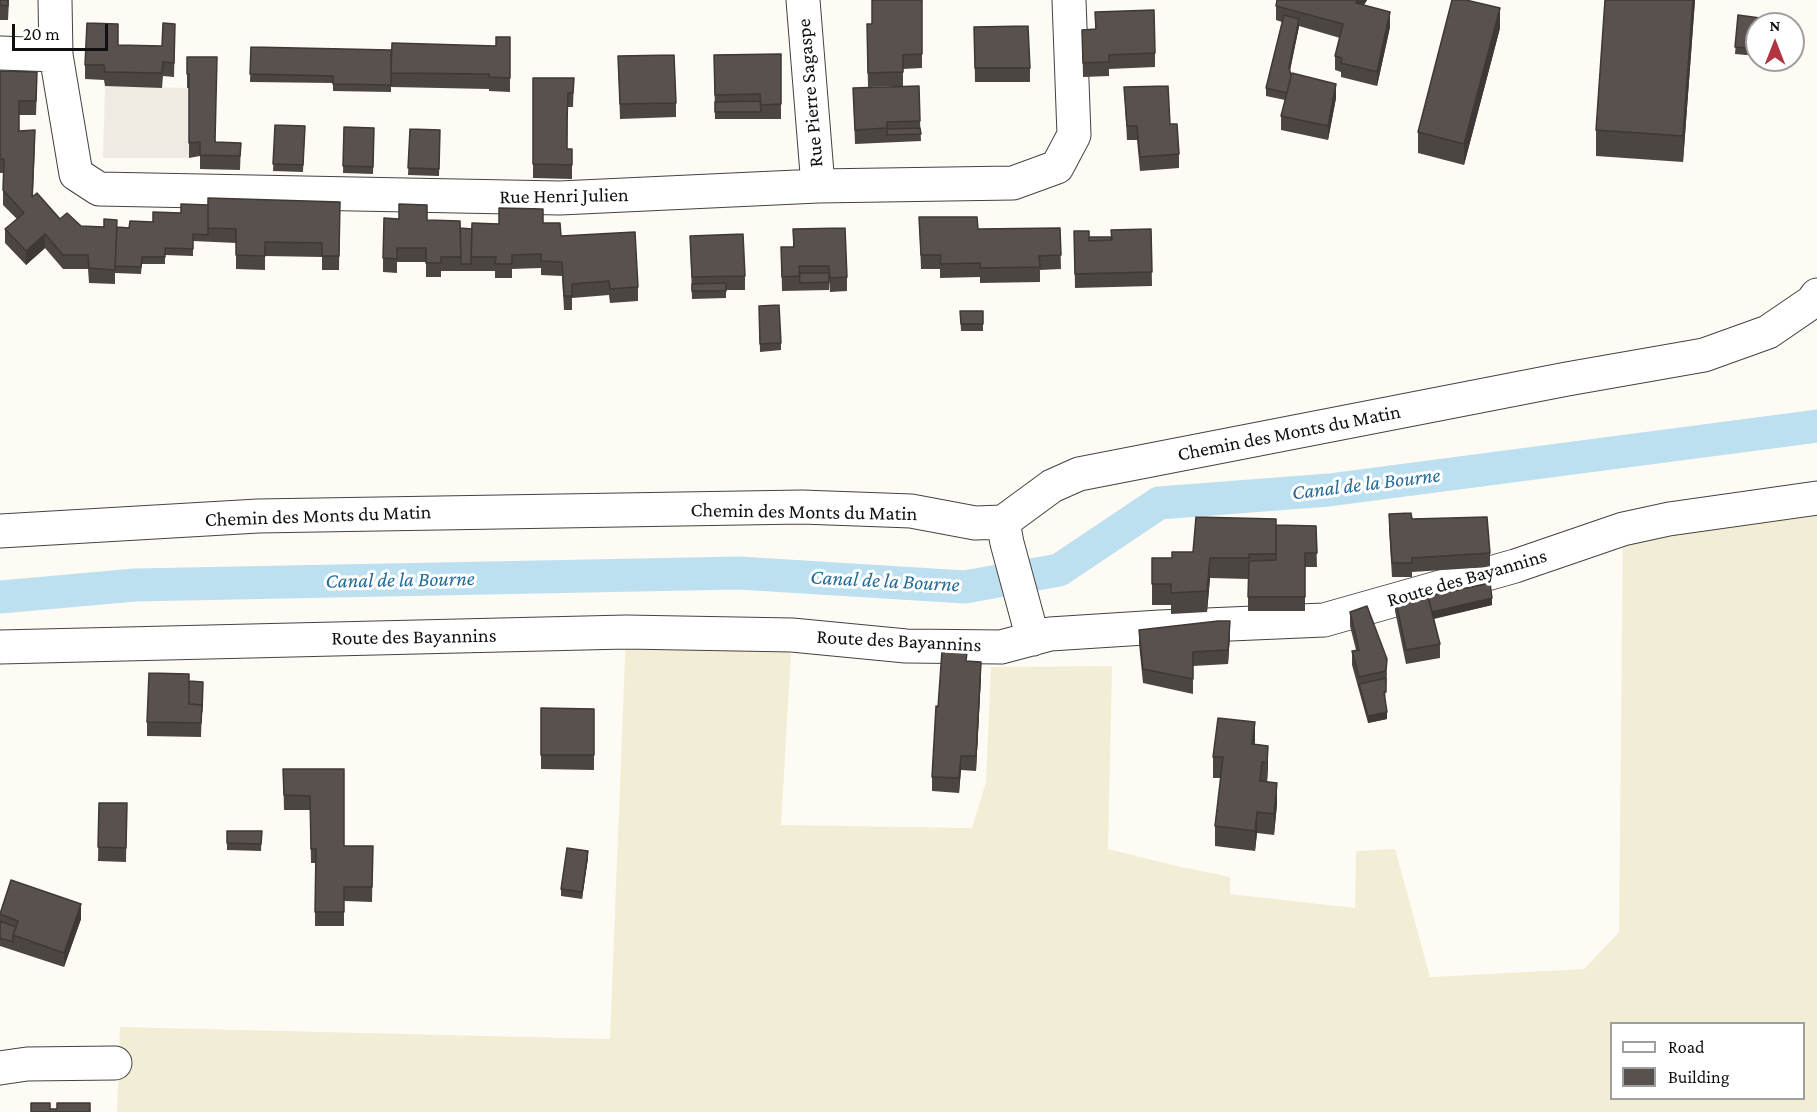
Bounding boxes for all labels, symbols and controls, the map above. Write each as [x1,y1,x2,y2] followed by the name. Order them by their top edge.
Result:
[15,12,111,50] scale bar
[1745,12,1805,72] north arrow
[1770,17,1780,34] text: N
[792,18,828,168] street label: Rue Pierre Sagaspe
[23,24,60,44] text: 20 m
[499,183,629,209] street label: Rue Henri Julien
[1175,400,1403,466] street label: Chemin des Monts du Matin
[1290,462,1442,506] water label: Canal de la Bourne
[690,498,918,526] street label: Chemin des Monts du Matin
[204,500,432,532] street label: Chemin des Monts du Matin
[1384,544,1550,612] street label: Route des Bayannins
[810,565,960,597] water label: Canal de la Bourne
[325,566,475,594] water label: Canal de la Bourne
[331,624,497,650] street label: Route des Bayannins
[816,625,982,657] street label: Route des Bayannins
[1610,1022,1805,1100] legend
[1668,1037,1705,1057] text: Road
[1668,1067,1729,1087] text: Building

